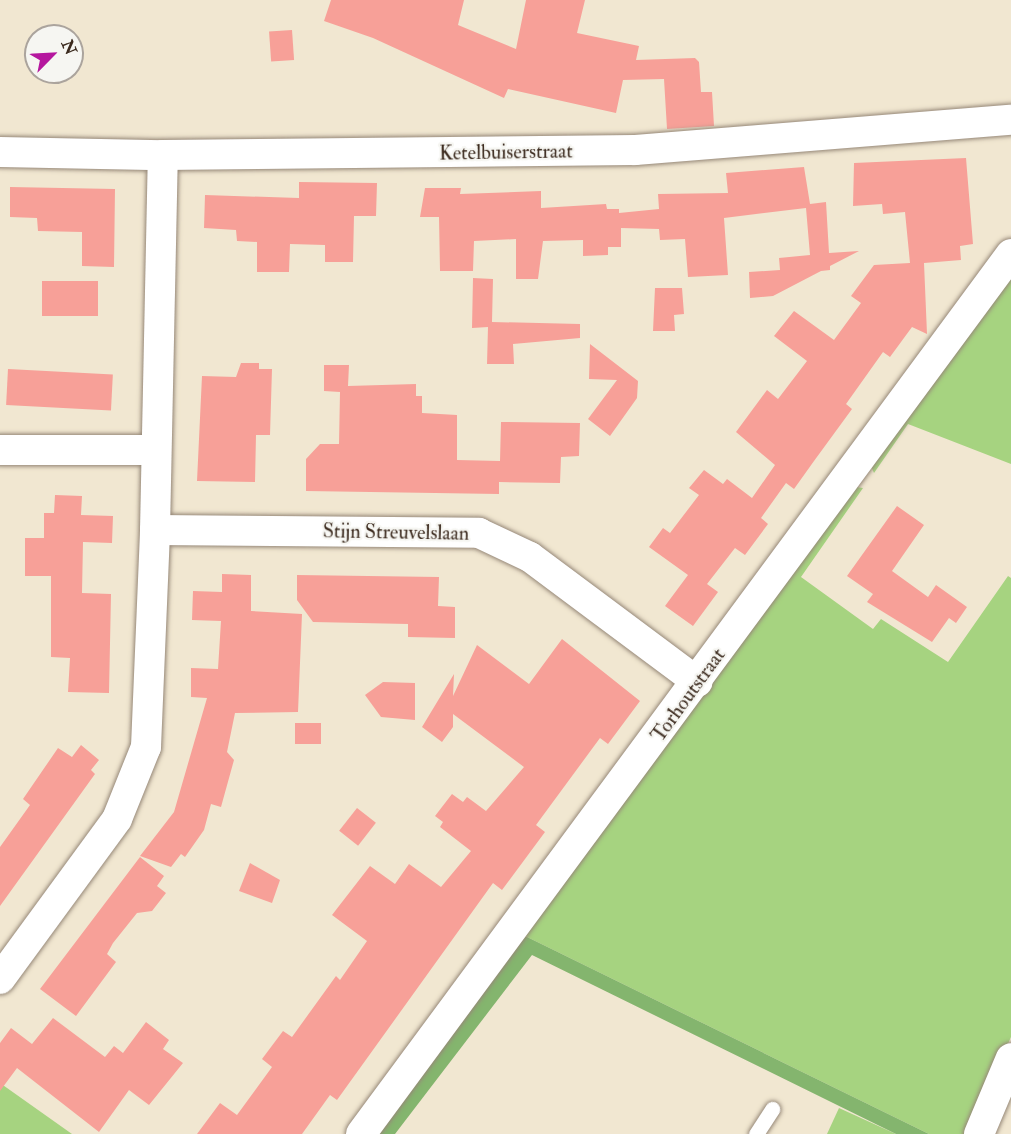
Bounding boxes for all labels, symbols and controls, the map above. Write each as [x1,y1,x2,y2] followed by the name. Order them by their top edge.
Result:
[24,24,84,84] north arrow
[57,37,81,58] text: N
[439,139,573,165] street label: Ketelbuiserstraat
[323,519,469,545] street label: Stijn Streuvelslaan
[646,644,730,746] street label: Torhoutstraat

